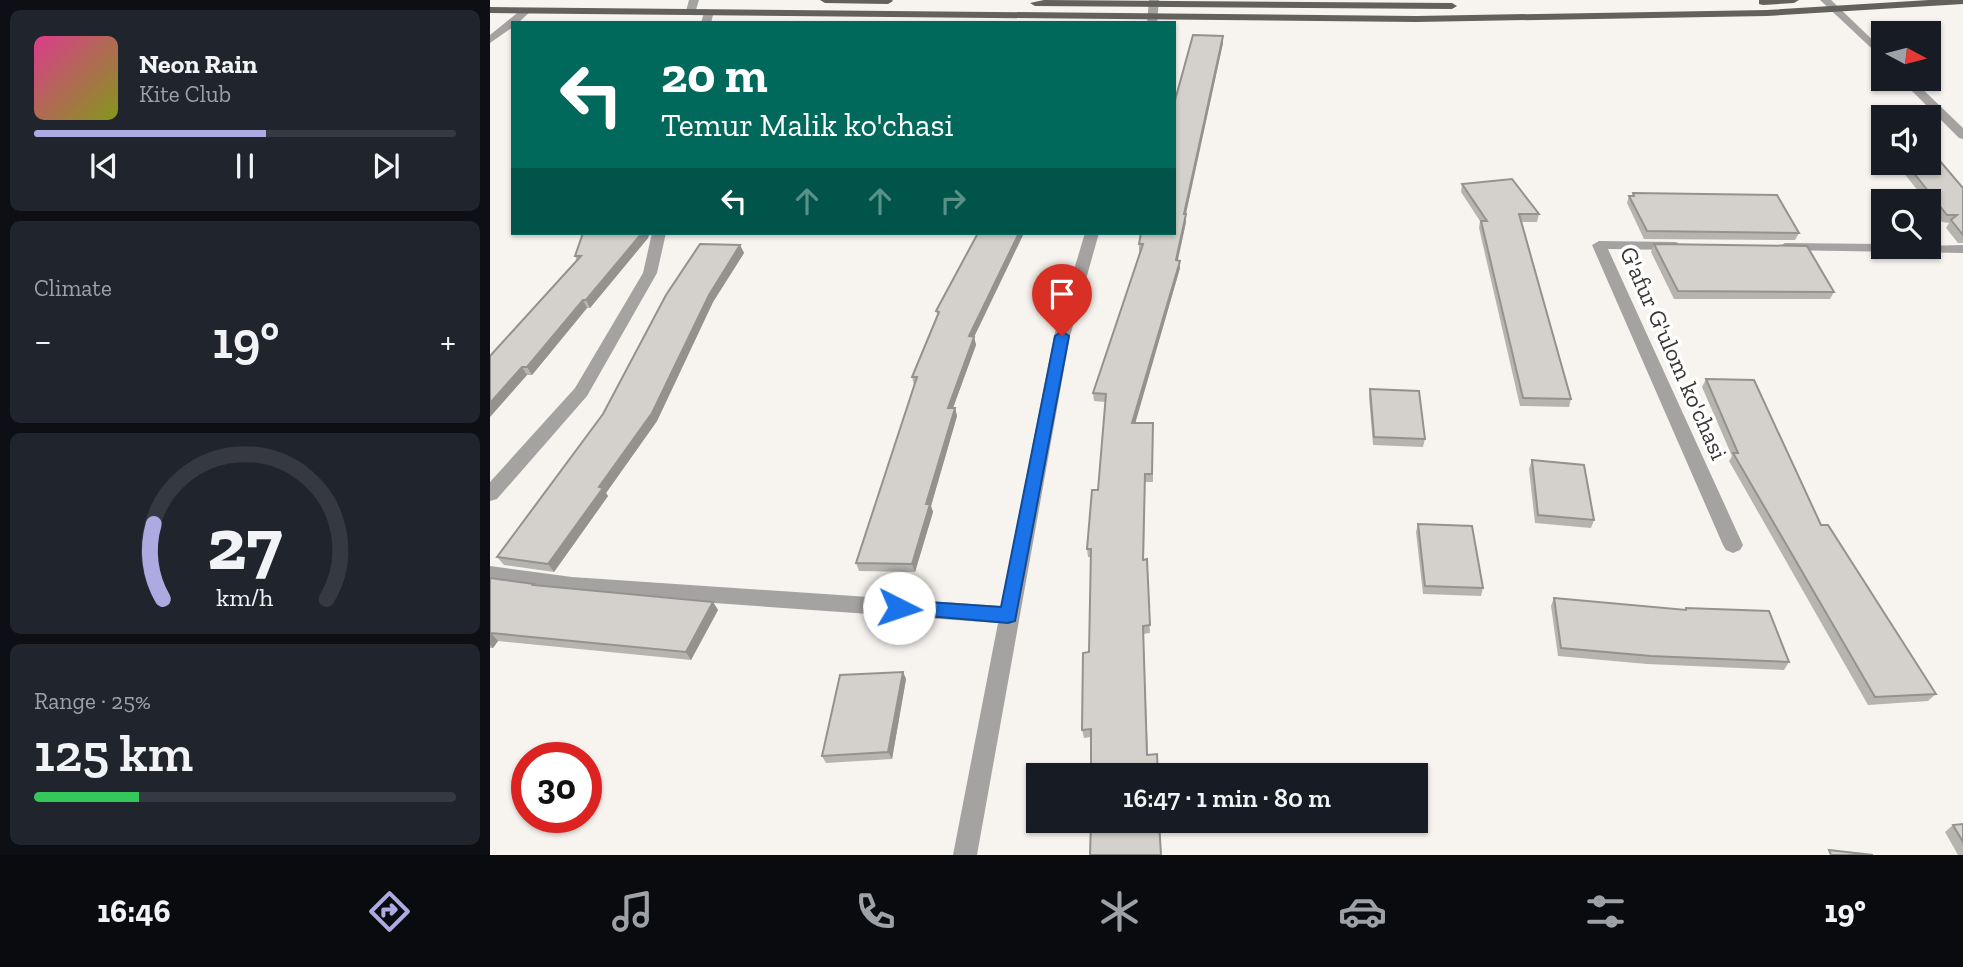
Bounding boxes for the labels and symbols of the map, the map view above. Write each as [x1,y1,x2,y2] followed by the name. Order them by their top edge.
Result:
[1871,21,1941,91] north arrow
[1614,242,1734,464] street label: G'afur G'ulom ko'chasi
[1032,264,1092,336] pin
[862,571,936,645] position arrow
[511,742,602,833] speed limit sign: 30

